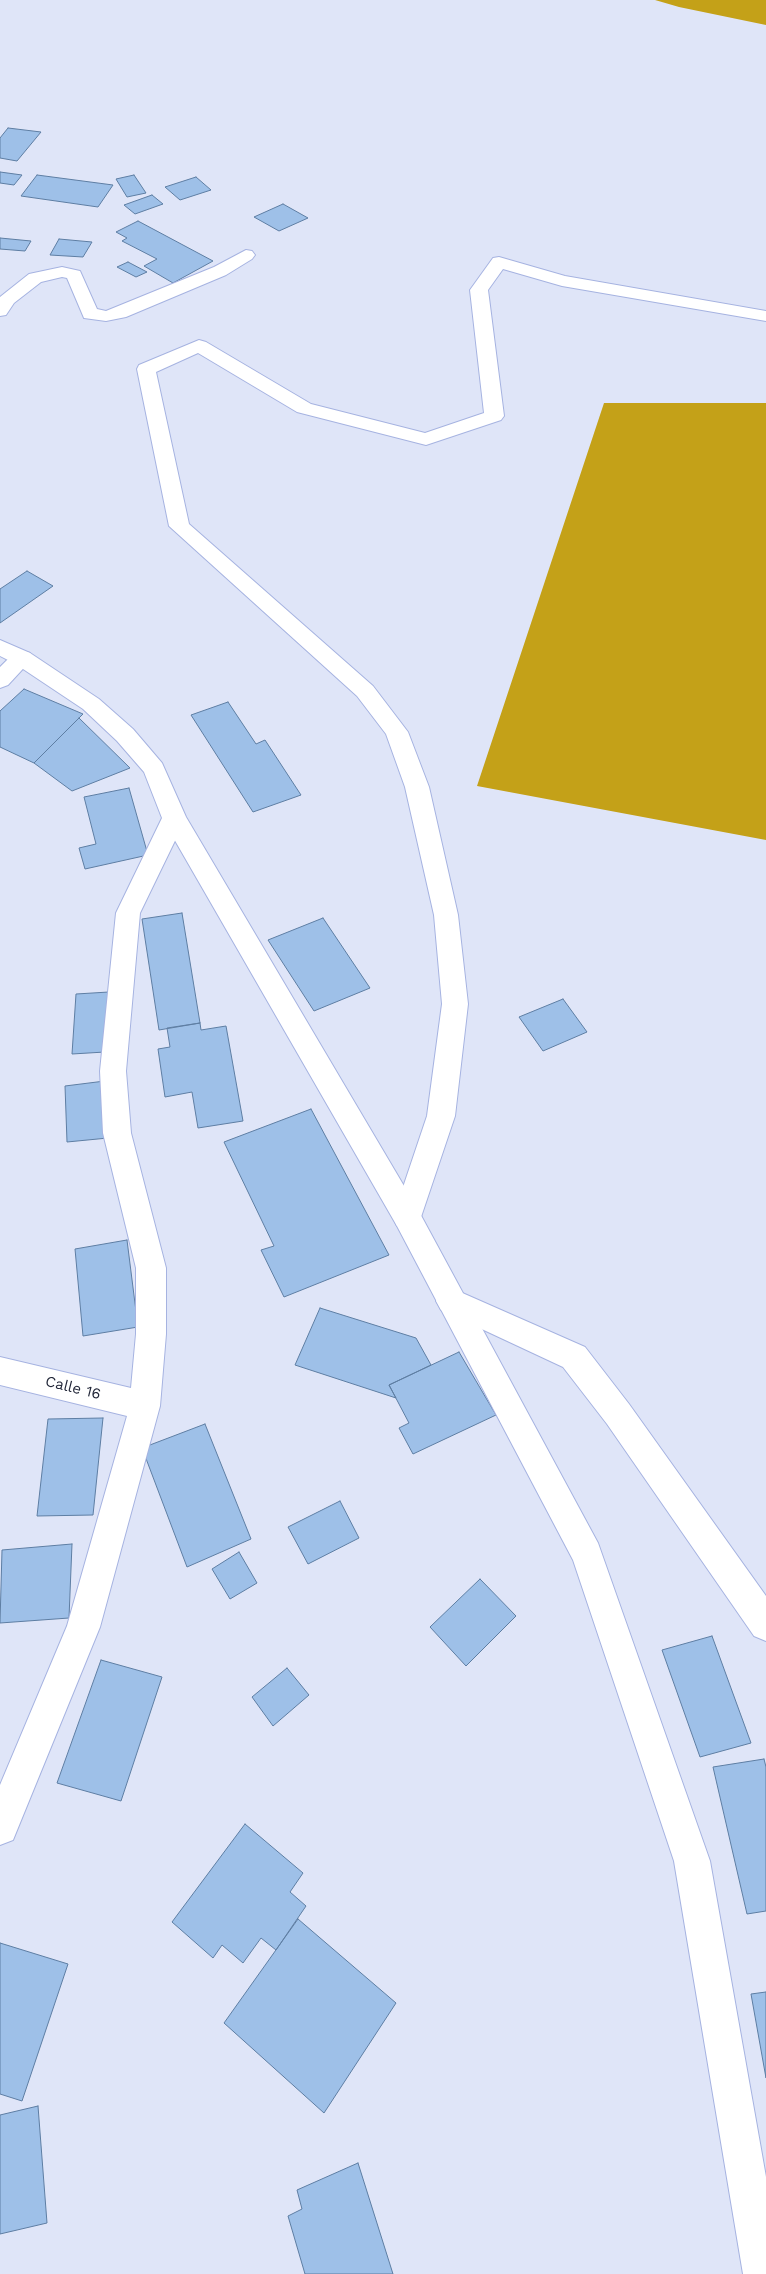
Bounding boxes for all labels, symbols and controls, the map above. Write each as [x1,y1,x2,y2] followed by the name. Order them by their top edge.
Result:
[43,1372,103,1404] street label: Calle 16

